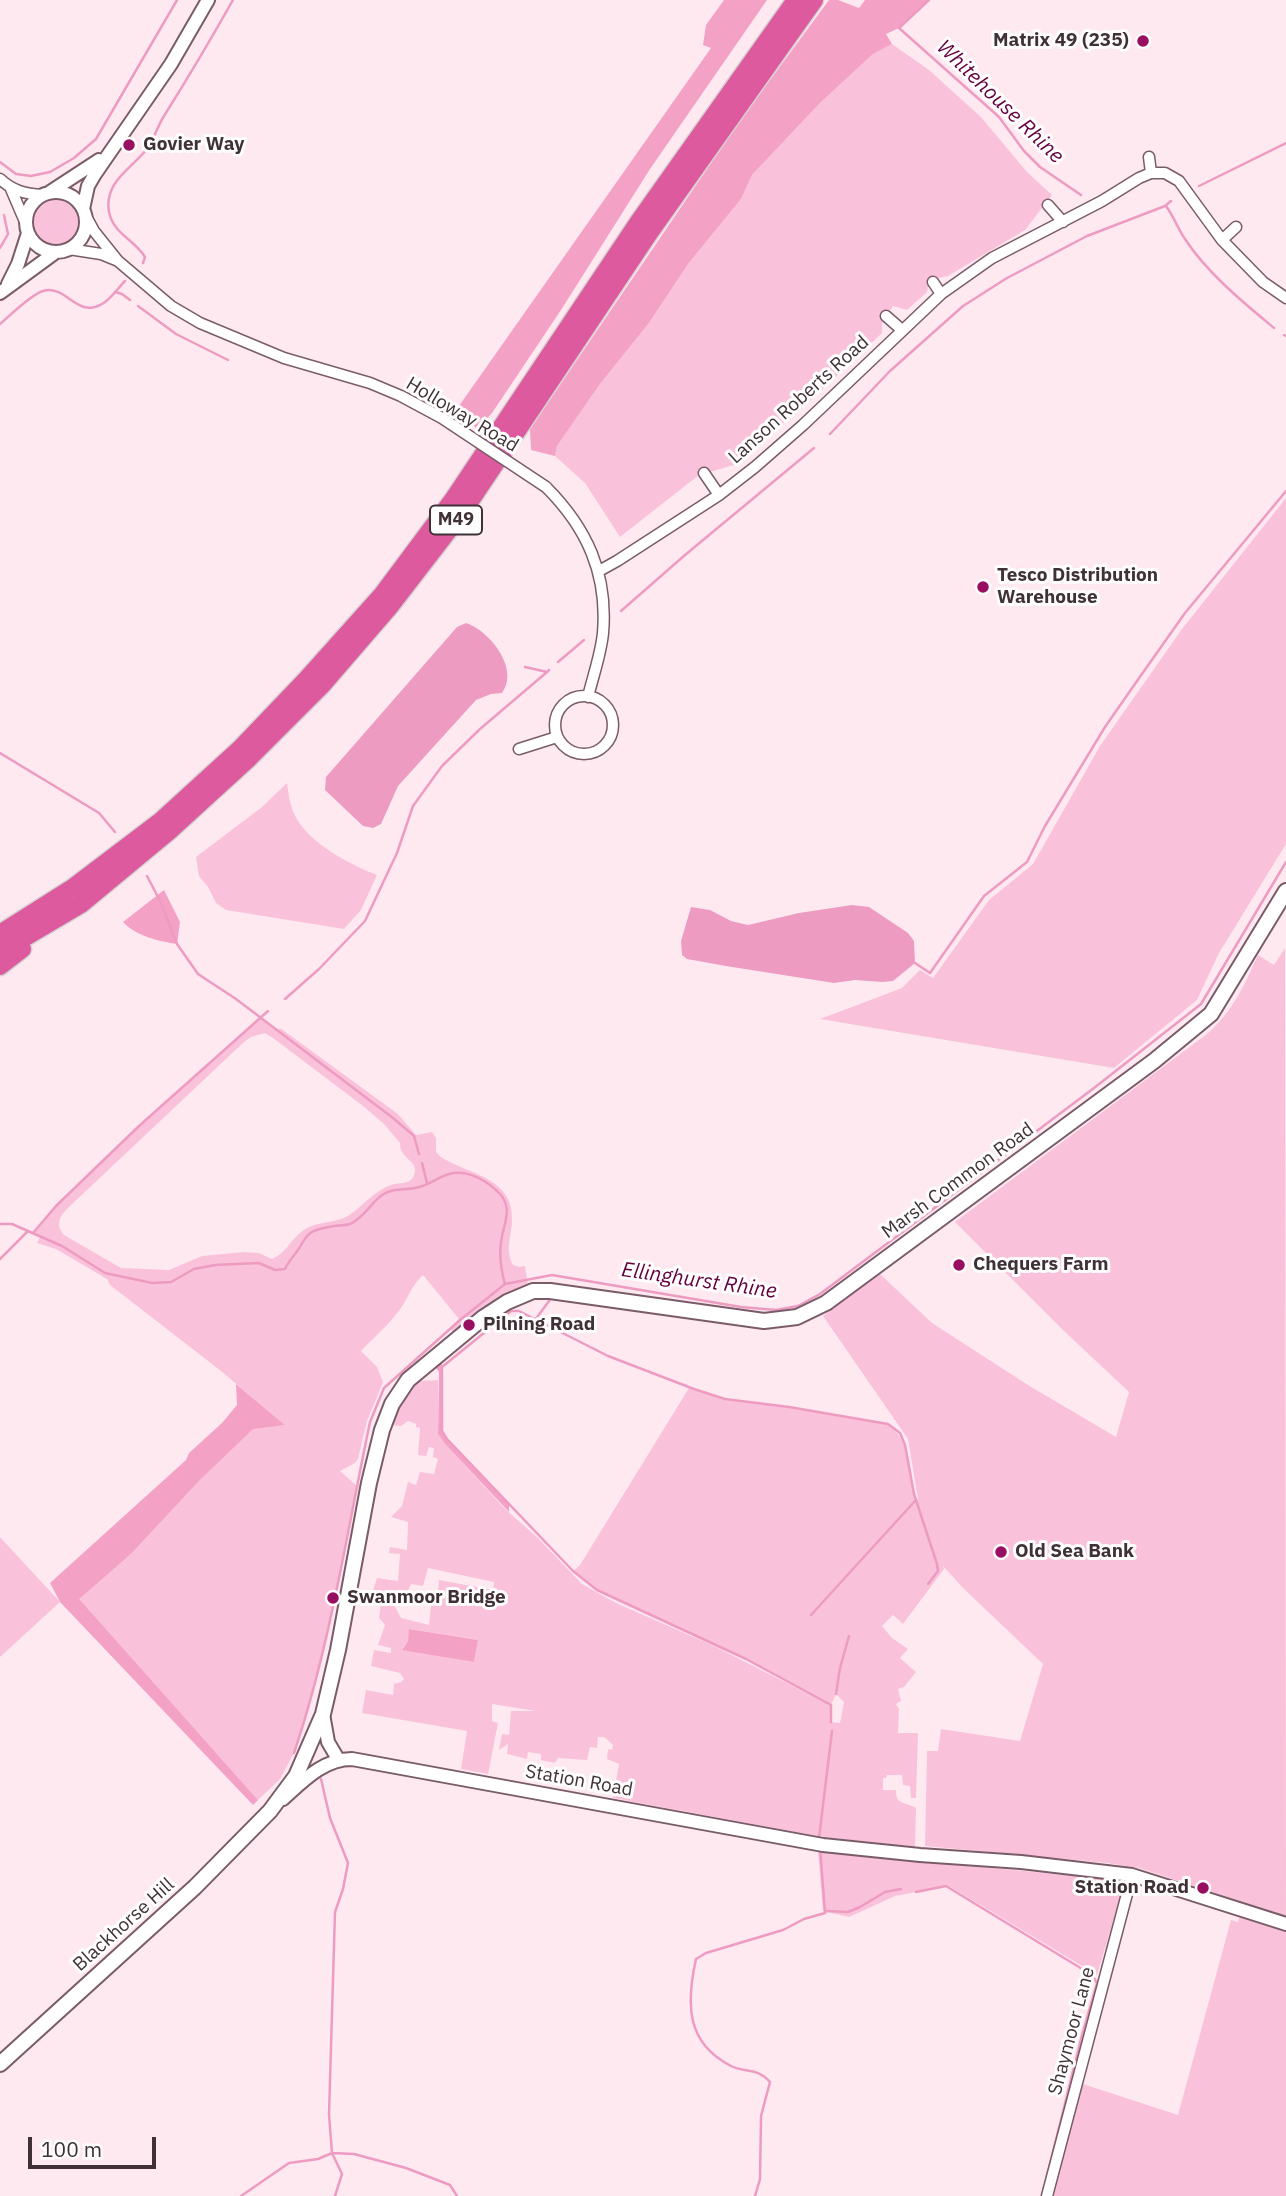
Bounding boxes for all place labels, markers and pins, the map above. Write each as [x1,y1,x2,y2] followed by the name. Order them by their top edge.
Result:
[993,30,1129,52] place label: Matrix 49 (235)
[1135,33,1151,49] marker: Matrix 49 (235)
[143,134,244,156] place label: Govier Way
[121,137,137,153] marker: Govier Way
[997,565,1158,609] place label: Tesco Distribution Warehouse
[975,579,991,595] marker: Tesco Distribution Warehouse
[973,1254,1108,1276] place label: Chequers Farm
[951,1257,967,1273] marker: Chequers Farm
[483,1314,595,1336] place label: Pilning Road
[461,1317,477,1333] marker: Pilning Road
[1015,1541,1134,1563] place label: Old Sea Bank
[993,1544,1009,1560] marker: Old Sea Bank
[347,1587,506,1609] place label: Swanmoor Bridge
[325,1590,341,1606] marker: Swanmoor Bridge
[1074,1877,1189,1899] place label: Station Road
[1195,1880,1211,1896] marker: Station Road

